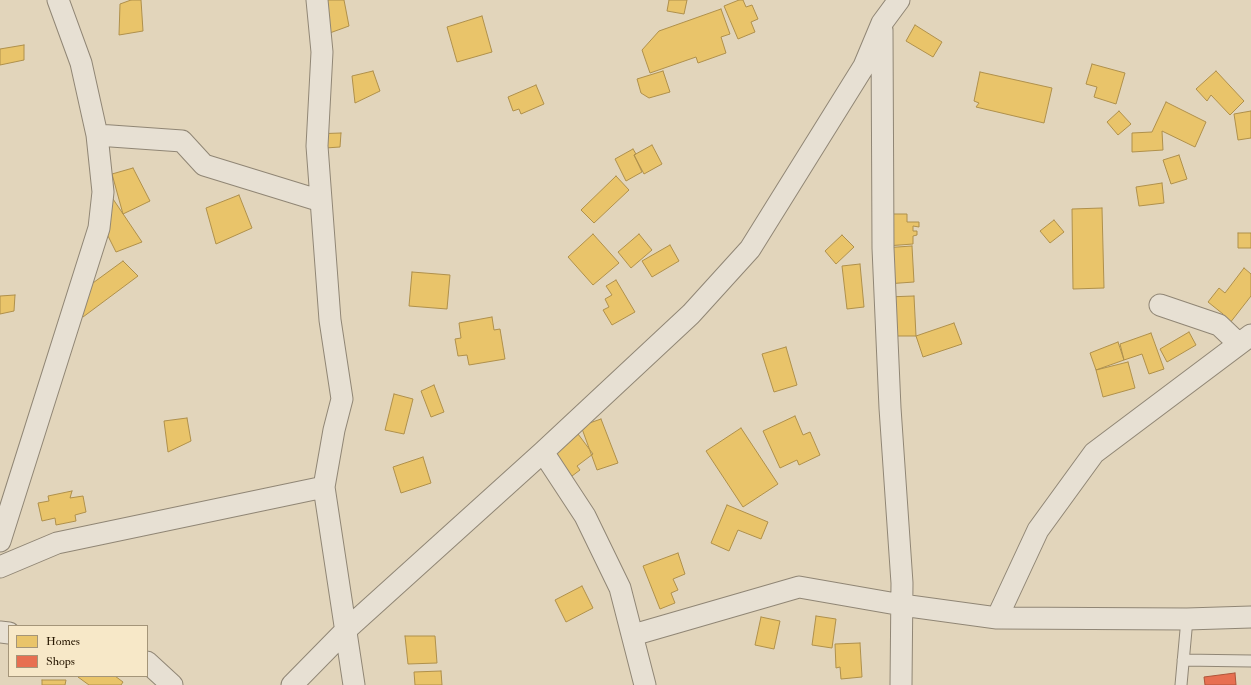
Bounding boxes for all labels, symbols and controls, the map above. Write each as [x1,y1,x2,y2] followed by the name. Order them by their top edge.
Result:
[8,625,148,677] legend
[46,634,80,649] text: Homes
[46,654,75,669] text: Shops

